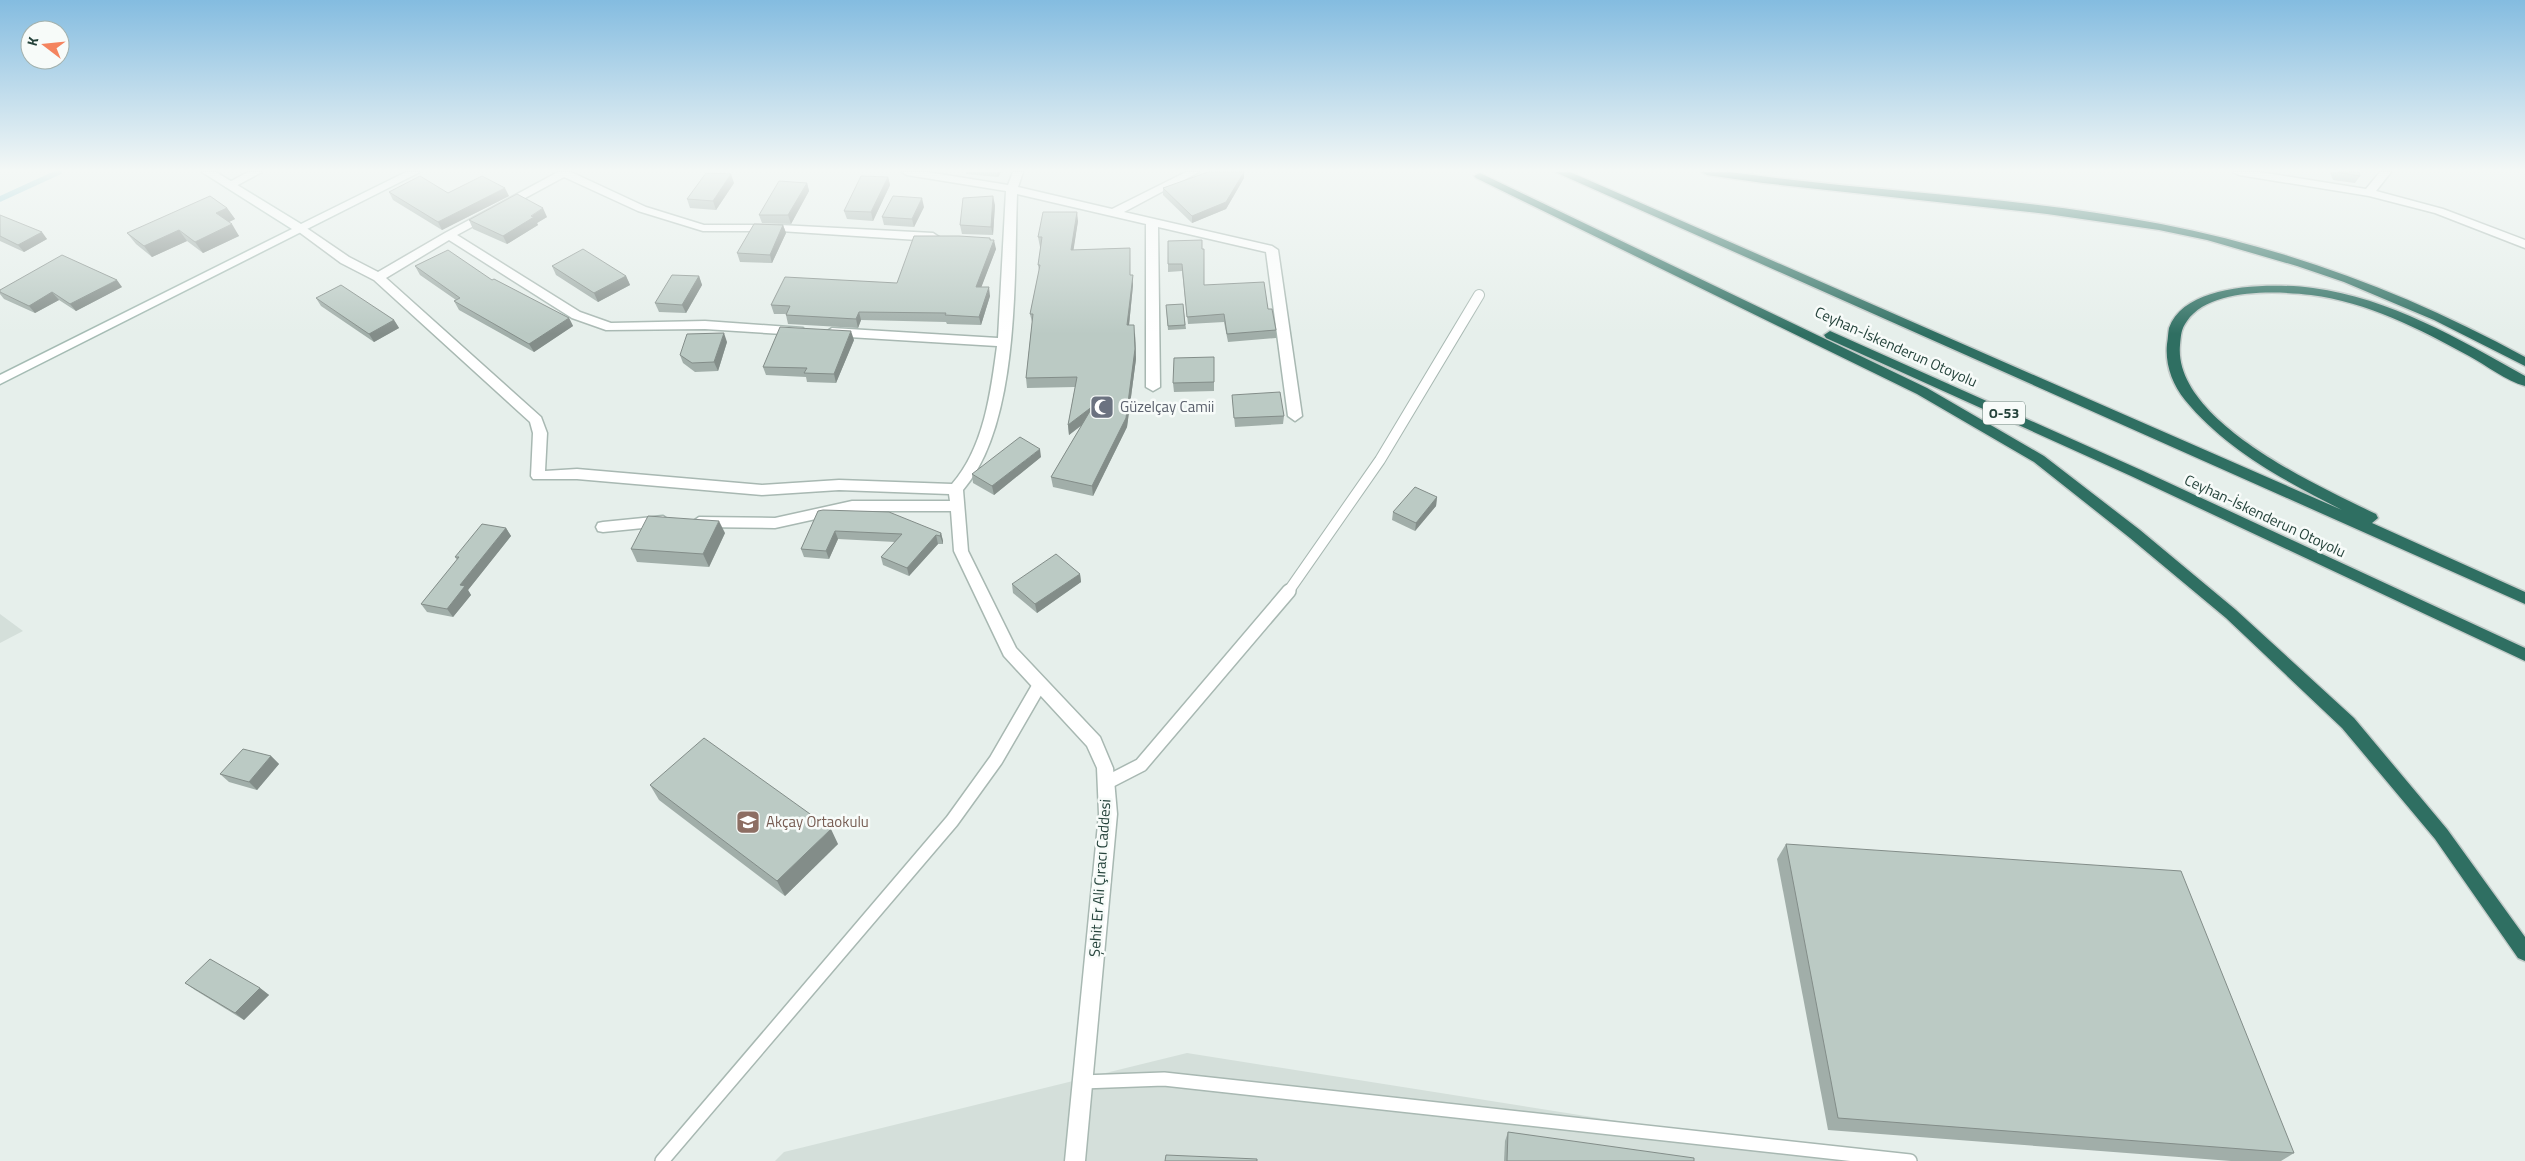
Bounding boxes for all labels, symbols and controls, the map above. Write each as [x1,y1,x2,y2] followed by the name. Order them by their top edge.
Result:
[20,20,70,70] north arrow
[21,34,43,48] text: K
[1811,300,1981,393] street label: Ceyhan-İskenderun Otoyolu
[1089,394,1115,420] mosque icon: Güzelçay Camii
[1120,395,1214,418] place label: Güzelçay Camii
[1983,402,2025,424] road number: O-53
[2181,468,2350,563] street label: Ceyhan-İskenderun Otoyolu
[1083,798,1116,958] street label: Şehit Er Ali Çıracı Caddesi
[735,809,761,835] school or university icon: Akçay Ortaokulu
[766,810,869,833] place label: Akçay Ortaokulu

